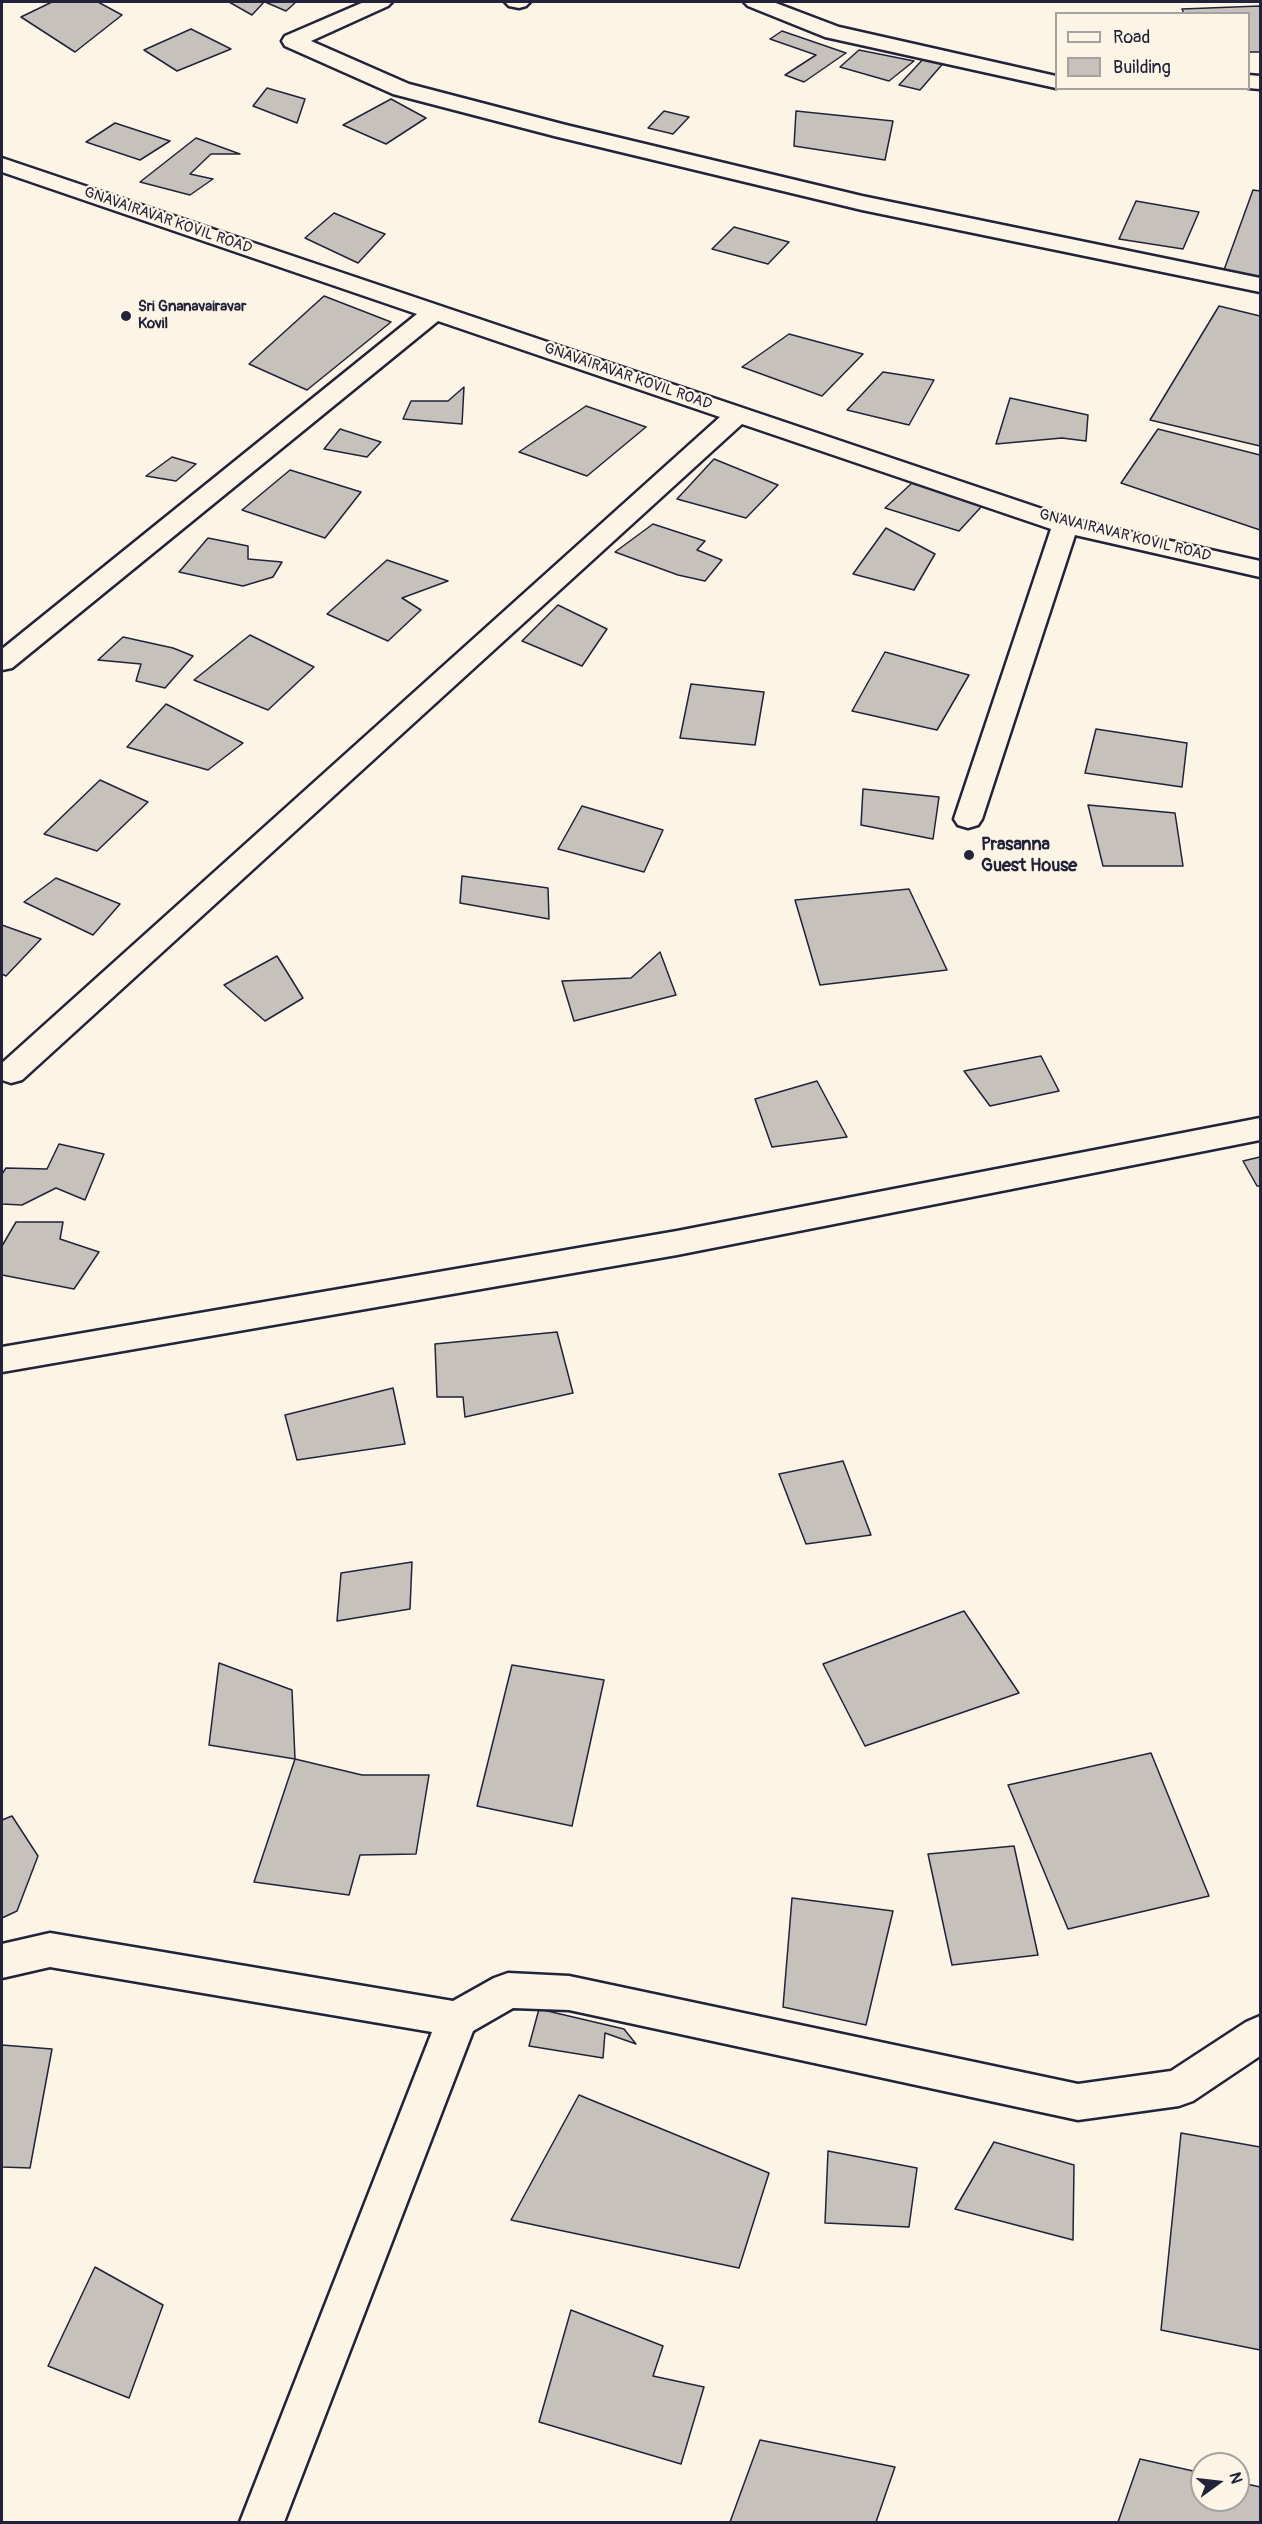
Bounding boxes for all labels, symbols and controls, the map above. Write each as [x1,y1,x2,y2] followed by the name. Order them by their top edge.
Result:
[1055,12,1250,90] legend
[1113,26,1150,49] text: Road
[1113,56,1171,79] text: Building
[82,184,254,258] street label: GNAVAIRAVAR KOVIL ROAD
[138,298,246,333] place label: Sri Gnanavairavar Kovil
[119,309,133,323] marker: Sri Gnanavairavar Kovil
[542,340,714,414] street label: GNAVAIRAVAR KOVIL ROAD
[1037,506,1213,566] street label: GNAVAIRAVAR KOVIL ROAD
[981,834,1077,876] place label: Prasanna Guest House
[962,848,976,862] marker: Prasanna Guest House
[1190,2452,1250,2512] north arrow
[1224,2470,1247,2486] text: N

